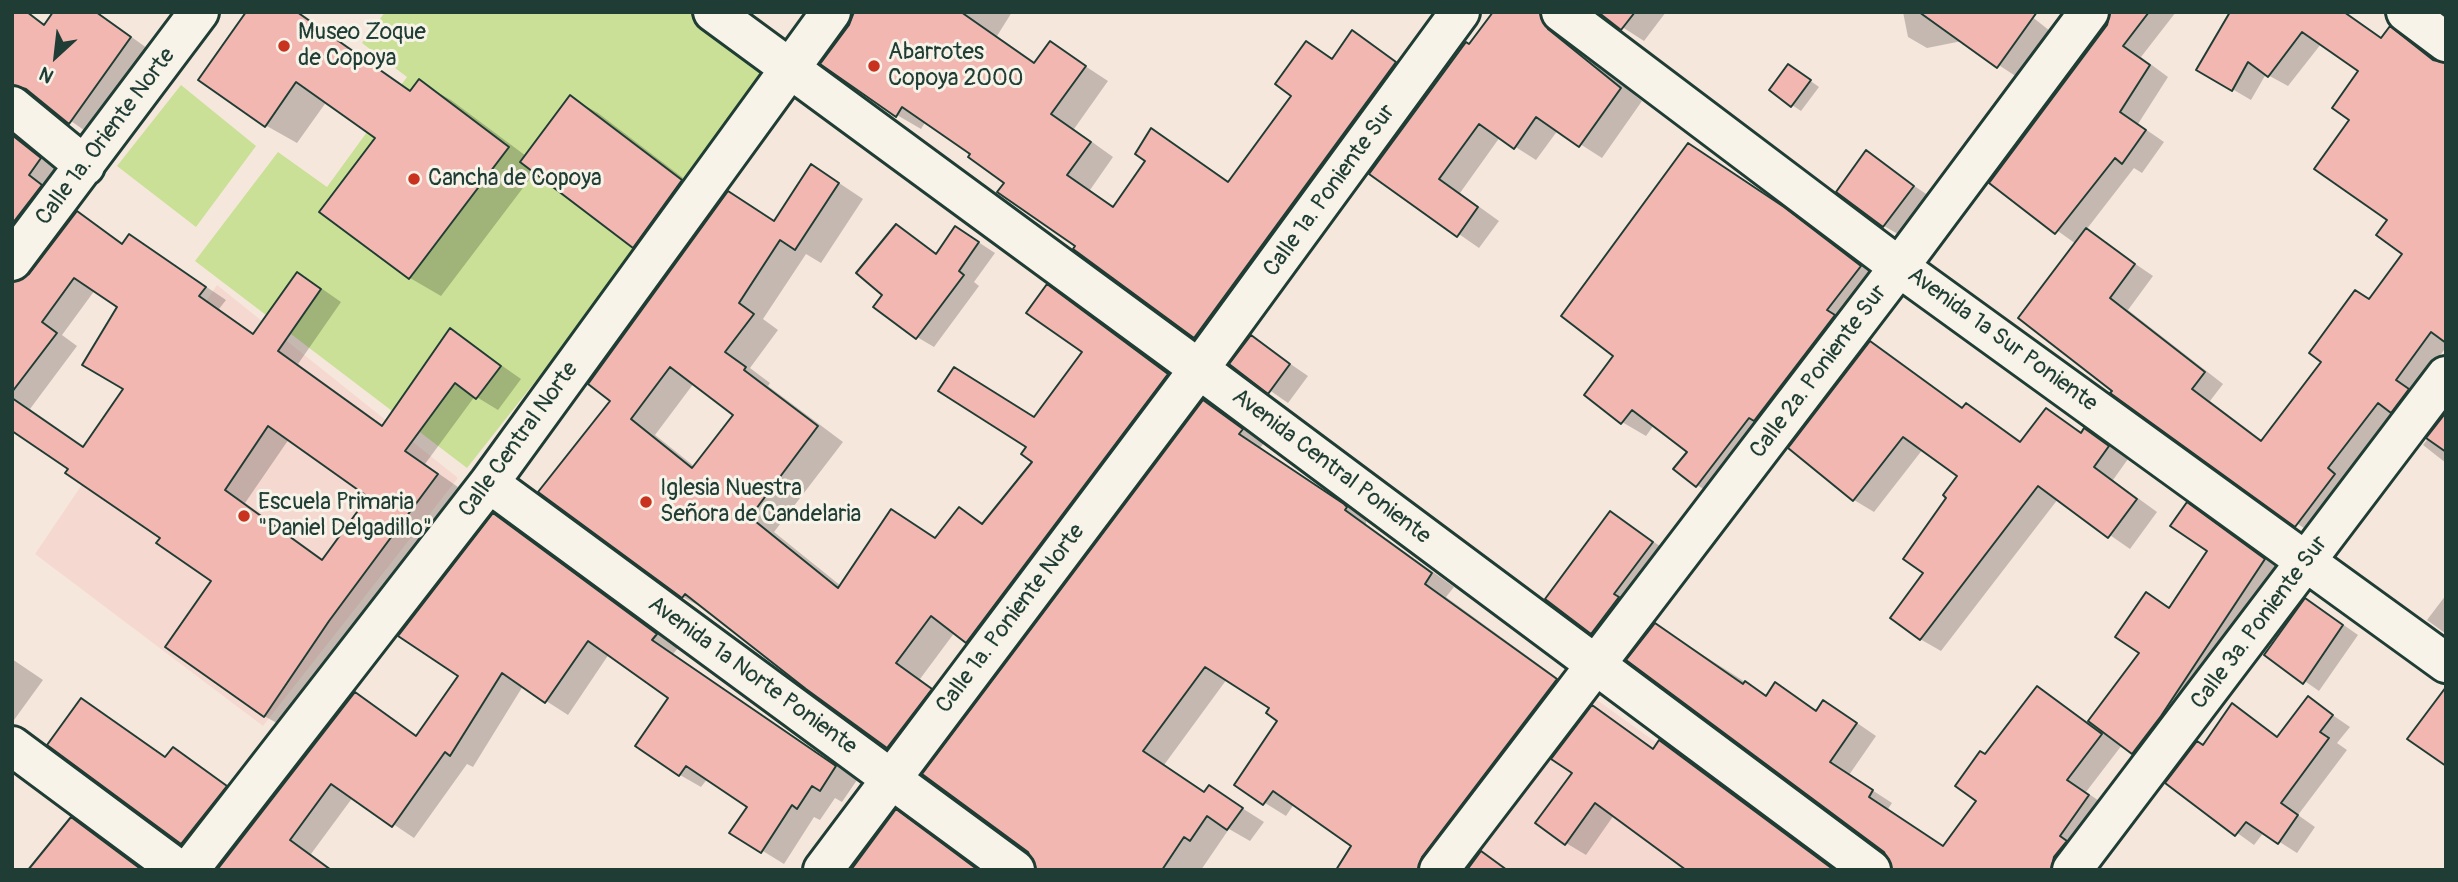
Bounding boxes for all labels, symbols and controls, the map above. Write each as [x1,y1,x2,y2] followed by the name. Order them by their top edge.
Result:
[298,19,426,73] place label: Museo Zoque de Copoya
[21,21,91,91] north arrow
[276,38,292,54] marker: Museo Zoque de Copoya
[888,39,1023,93] place label: Abarrotes Copoya 2000
[30,43,182,231] street label: Calle 1a. Oriente Norte
[866,58,882,74] marker: Abarrotes Copoya 2000
[1258,99,1402,283] street label: Calle 1a. Poniente Sur
[428,165,602,193] place label: Cancha de Copoya
[406,171,422,187] marker: Cancha de Copoya
[1902,262,2102,418] street label: Avenida 1a Sur Poniente
[1745,280,1893,464] street label: Calle 2a. Poniente Sur
[453,357,585,523] street label: Calle Central Norte
[1226,383,1436,551] street label: Avenida Central Poniente
[660,475,861,529] place label: Iglesia Nuestra Señora de Candelaria
[258,489,432,543] place label: Escuela Primaria "Daniel Delgadillo"
[638,494,654,510] marker: Iglesia Nuestra Señora de Candelaria
[236,508,252,524] marker: Escuela Primaria "Daniel Delgadillo"
[931,519,1091,719] street label: Calle 1a. Poniente Norte
[2186,531,2334,715] street label: Calle 3a. Poniente Sur
[642,591,862,761] street label: Avenida 1a Norte Poniente

